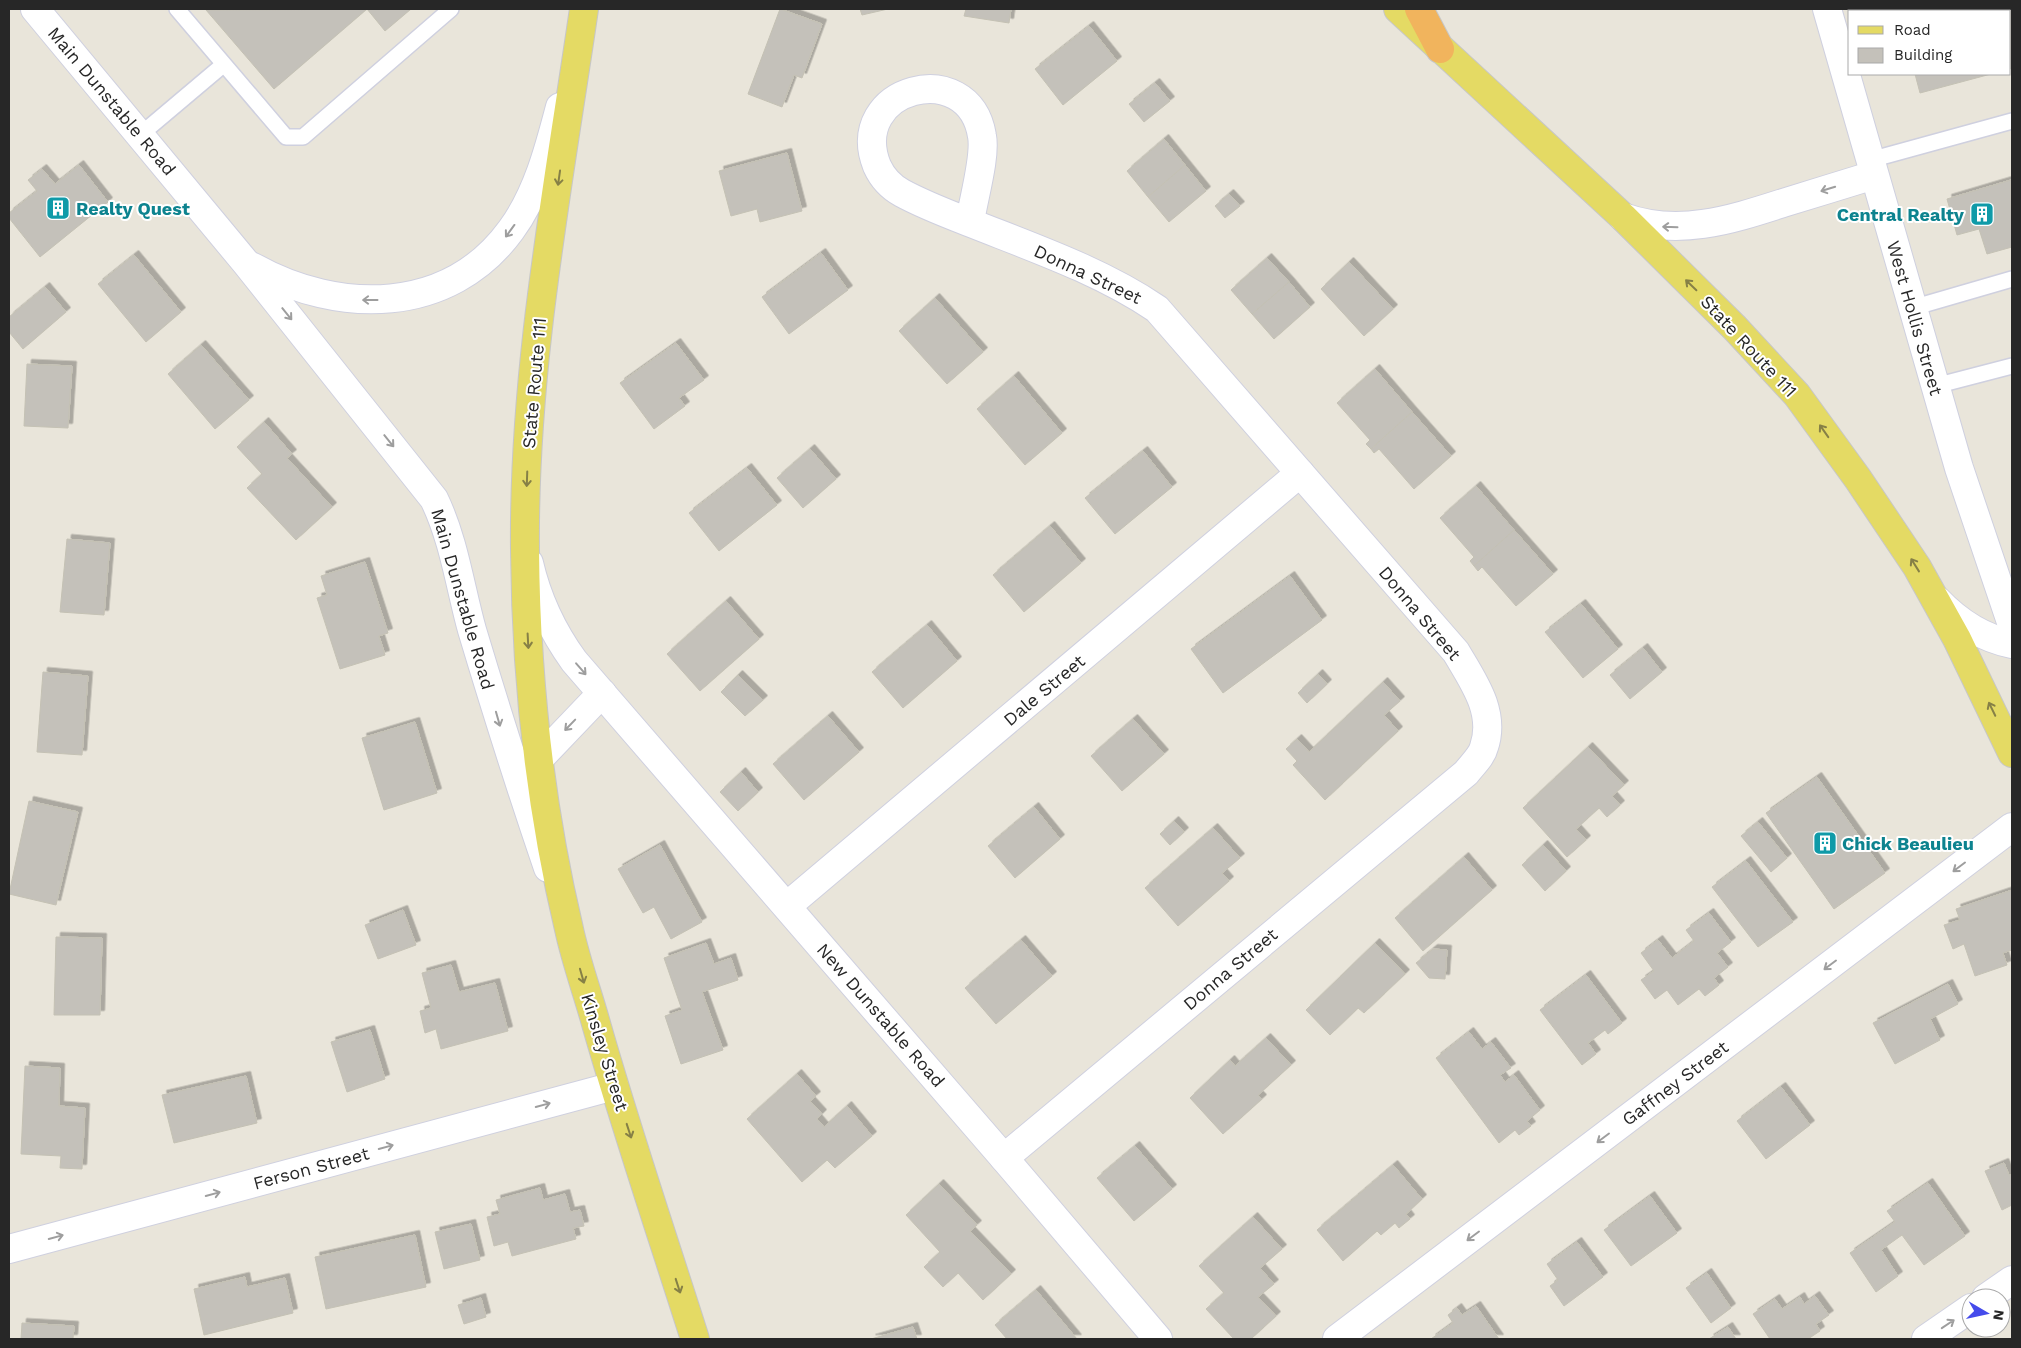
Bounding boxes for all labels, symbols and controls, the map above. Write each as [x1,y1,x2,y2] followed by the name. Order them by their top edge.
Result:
[1848,10,2011,75] legend
[1894,21,1931,39] text: Road
[44,23,180,179] street label: Main Dunstable Road
[1894,46,1952,64] text: Building
[554,170,564,186] one-way arrow
[1820,185,1836,195] one-way arrow
[45,195,71,221] building icon: Realty Quest
[76,198,190,219] place label: Realty Quest
[1969,201,1995,227] building icon: Central Realty
[1837,204,1965,225] place label: Central Realty
[1663,222,1679,232] one-way arrow
[505,224,515,238] one-way arrow
[1883,238,1947,398] street label: West Hollis Street
[1031,240,1145,308] street label: Donna Street
[1685,279,1697,291] one-way arrow
[1697,291,1801,401] street label: State Route 111
[362,295,378,305] one-way arrow
[282,308,293,321] one-way arrow
[518,317,550,449] street label: State Route 111
[1819,424,1829,438] one-way arrow
[384,434,395,447] one-way arrow
[522,471,531,487] one-way arrow
[427,506,499,692] street label: Main Dunstable Road
[1910,558,1921,572] one-way arrow
[1375,562,1466,665] street label: Donna Street
[524,633,533,649] one-way arrow
[999,650,1089,730] street label: Dale Street
[575,662,586,675] one-way arrow
[1986,701,1996,716] one-way arrow
[494,710,504,726] one-way arrow
[563,719,576,731] one-way arrow
[1812,830,1838,856] building icon: Chick Beaulieu
[1842,833,1974,854] place label: Chick Beaulieu
[1952,862,1966,872] one-way arrow
[1179,923,1282,1014] street label: Donna Street
[813,939,949,1091] street label: New Dunstable Road
[1824,960,1837,971] one-way arrow
[578,967,588,983] one-way arrow
[577,991,633,1114] street label: Kinsley Street
[1618,1036,1733,1130] street label: Gaffney Street
[535,1100,551,1109] one-way arrow
[624,1123,634,1139] one-way arrow
[1597,1132,1610,1143] one-way arrow
[251,1142,372,1194] street label: Ferson Street
[378,1142,394,1152] one-way arrow
[204,1189,220,1199] one-way arrow
[1467,1230,1480,1241] one-way arrow
[47,1231,63,1241] one-way arrow
[673,1278,683,1294] one-way arrow
[1961,1288,2011,1338] north arrow
[1990,1309,2008,1321] text: N
[1941,1319,1955,1329] one-way arrow

